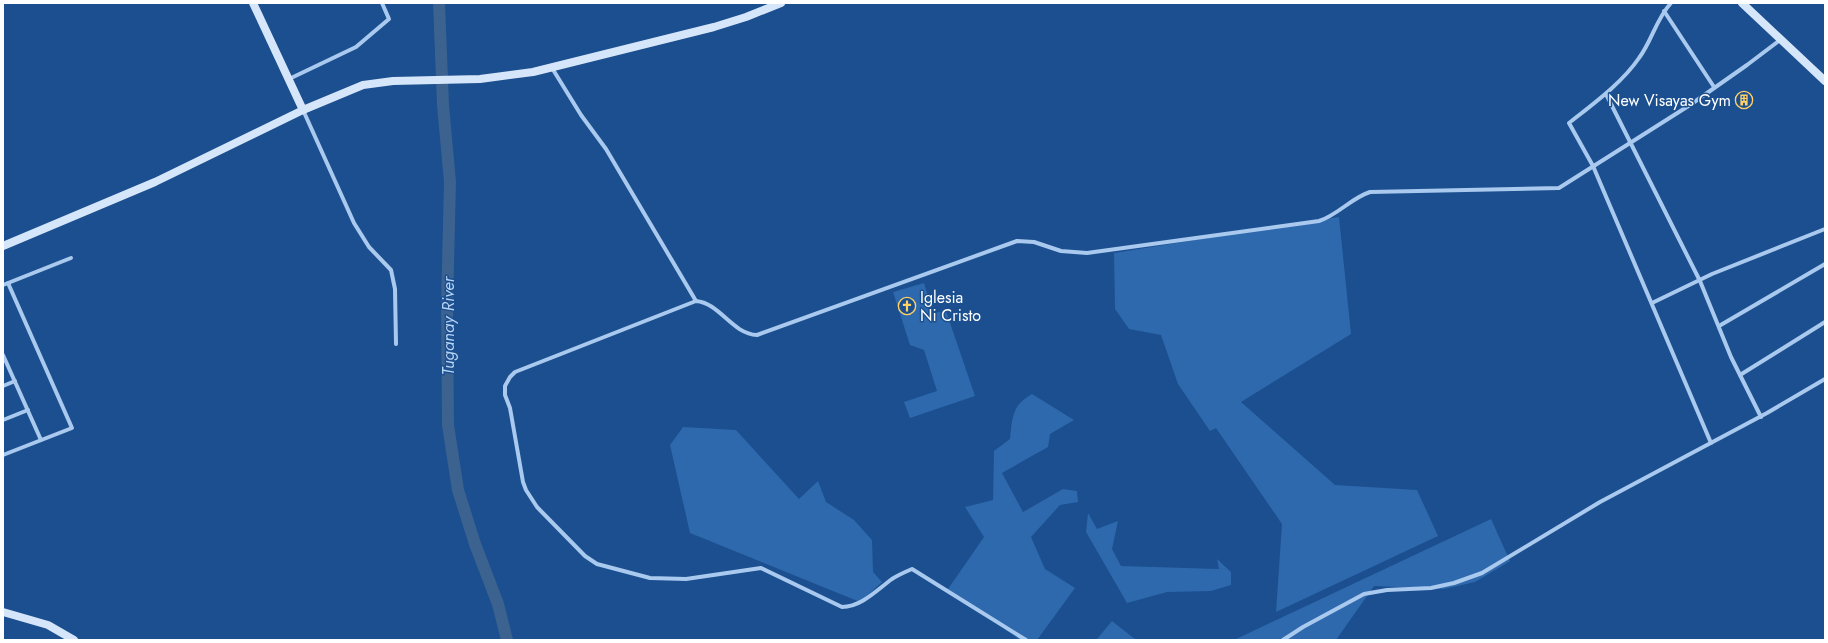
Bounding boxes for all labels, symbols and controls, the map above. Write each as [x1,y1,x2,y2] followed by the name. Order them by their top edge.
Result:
[1608,89,1731,112] place label: New Visayas Gym
[1734,90,1754,110] building icon: New Visayas Gym
[436,275,460,375] water label: Tuganay River
[920,286,981,327] place label: Iglesia Ni Cristo
[897,296,917,316] church icon: Iglesia Ni Cristo

